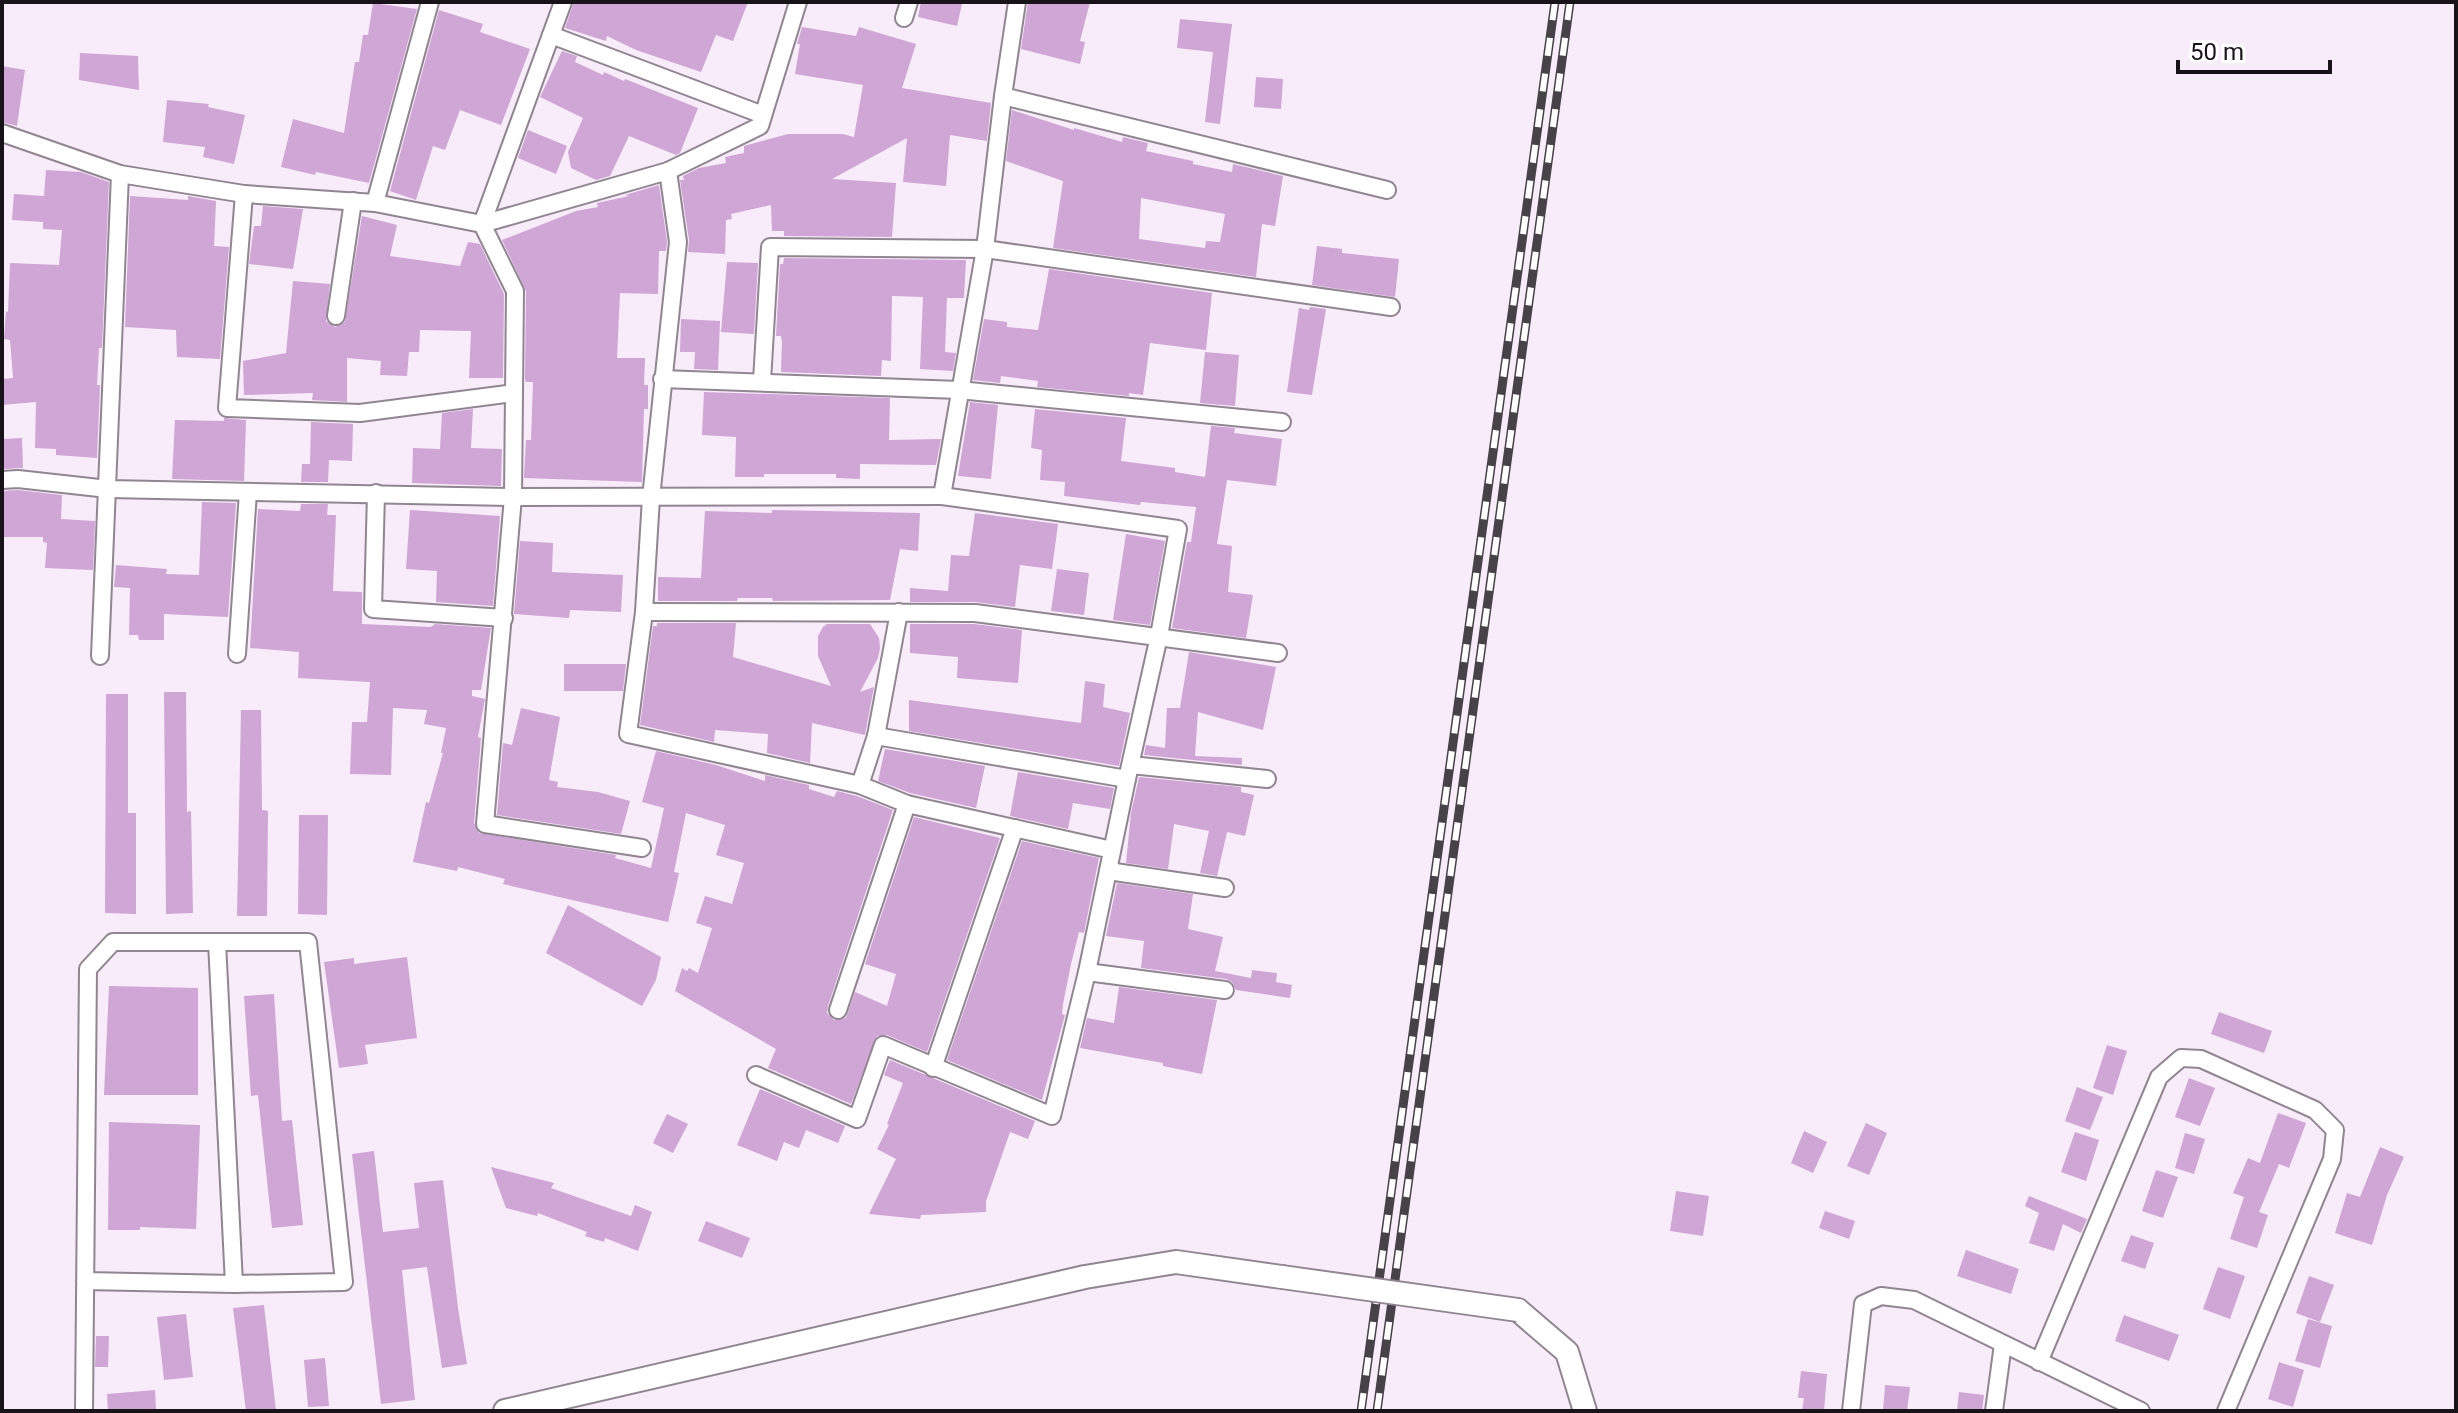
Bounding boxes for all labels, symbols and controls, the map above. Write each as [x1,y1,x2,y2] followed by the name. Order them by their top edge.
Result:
[2178,24,2330,74] scale bar
[2190,38,2244,66] text: 50 m

